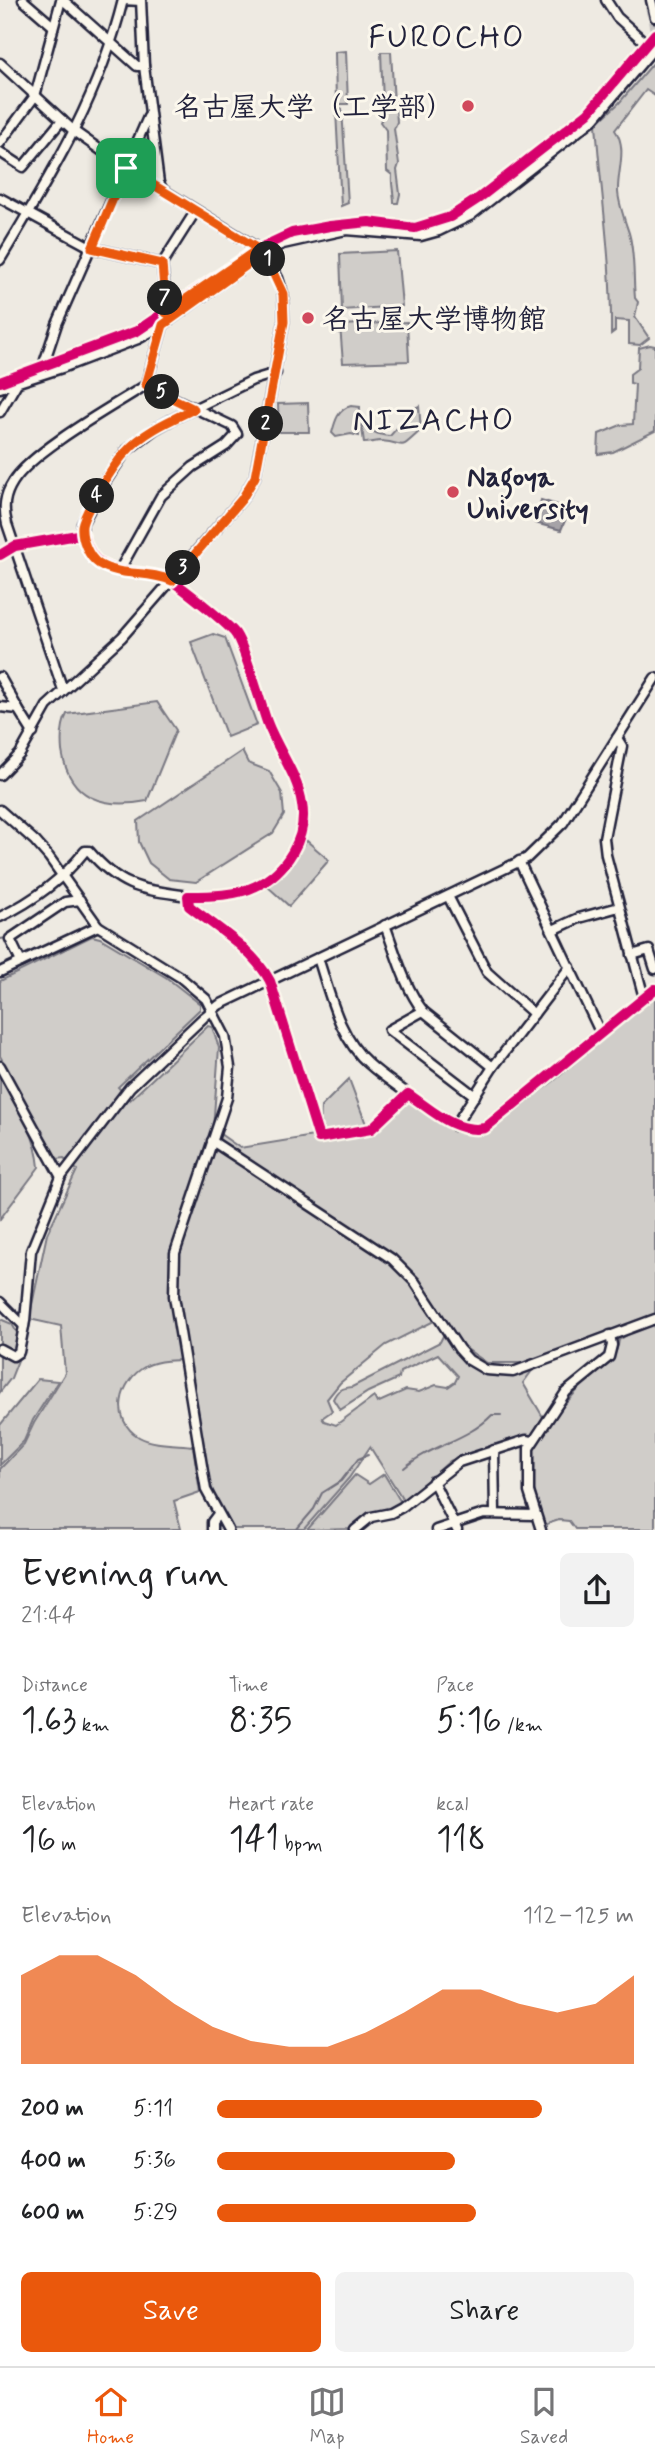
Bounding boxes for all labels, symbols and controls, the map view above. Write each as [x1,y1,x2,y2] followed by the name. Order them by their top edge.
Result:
[368,17,526,59] district label: FUROCHO
[174,90,454,127] place label: 名古屋大学（工学部）
[460,98,476,114] marker: 名古屋大学（工学部）
[96,138,156,198] pin
[107,149,145,187] icon: arrive
[250,242,286,276] pin: 1
[263,246,272,271] text: 1
[148,280,182,316] pin: 7
[159,285,170,310] text: 7
[322,302,546,339] place label: 名古屋大学博物館
[300,310,316,326] marker: 名古屋大学博物館
[144,374,180,410] pin: 5
[156,379,167,404] text: 5
[353,400,515,442] district label: NIZACHO
[248,406,284,442] pin: 2
[261,411,270,436] text: 2
[467,460,589,529] place label: Nagoya University
[80,478,114,514] pin: 4
[91,483,102,508] text: 4
[445,484,461,500] marker: Nagoya University
[166,550,200,586] pin: 3
[178,555,187,580] text: 3
[21,1550,228,1599] text: Evening run
[560,1553,634,1627] button: share
[21,1601,76,1631] text: 21:44
[21,1673,88,1698] text: Distance
[229,1673,268,1698] text: Time
[436,1673,474,1698] text: Pace
[21,1698,77,1744] text: 1.63
[229,1698,292,1744] text: 8:35
[436,1698,502,1744] text: 5:16
[77,1713,110,1738] text: km
[502,1713,543,1738] text: /km
[21,1792,96,1817] text: Elevation
[229,1792,314,1817] text: Heart rate
[436,1792,468,1817] text: kcal
[21,1817,56,1863] text: 16
[229,1817,279,1863] text: 141
[436,1817,486,1863] text: 118
[56,1832,76,1857] text: m
[279,1832,323,1857] text: bpm
[21,1901,112,1931] text: Elevation
[523,1901,634,1931] text: 112–125 m
[21,2094,84,2124] text: 200 m
[133,2094,173,2124] text: 5:11
[21,2146,86,2176] text: 400 m
[133,2146,176,2176] text: 5:36
[21,2198,84,2228] text: 600 m
[133,2198,178,2228] text: 5:29
[21,2272,321,2352] button: Save
[335,2272,634,2352] button: Share
[87,2383,134,2450] tab: Home
[308,2383,346,2450] tab: Map
[520,2383,568,2450] tab: Saved

